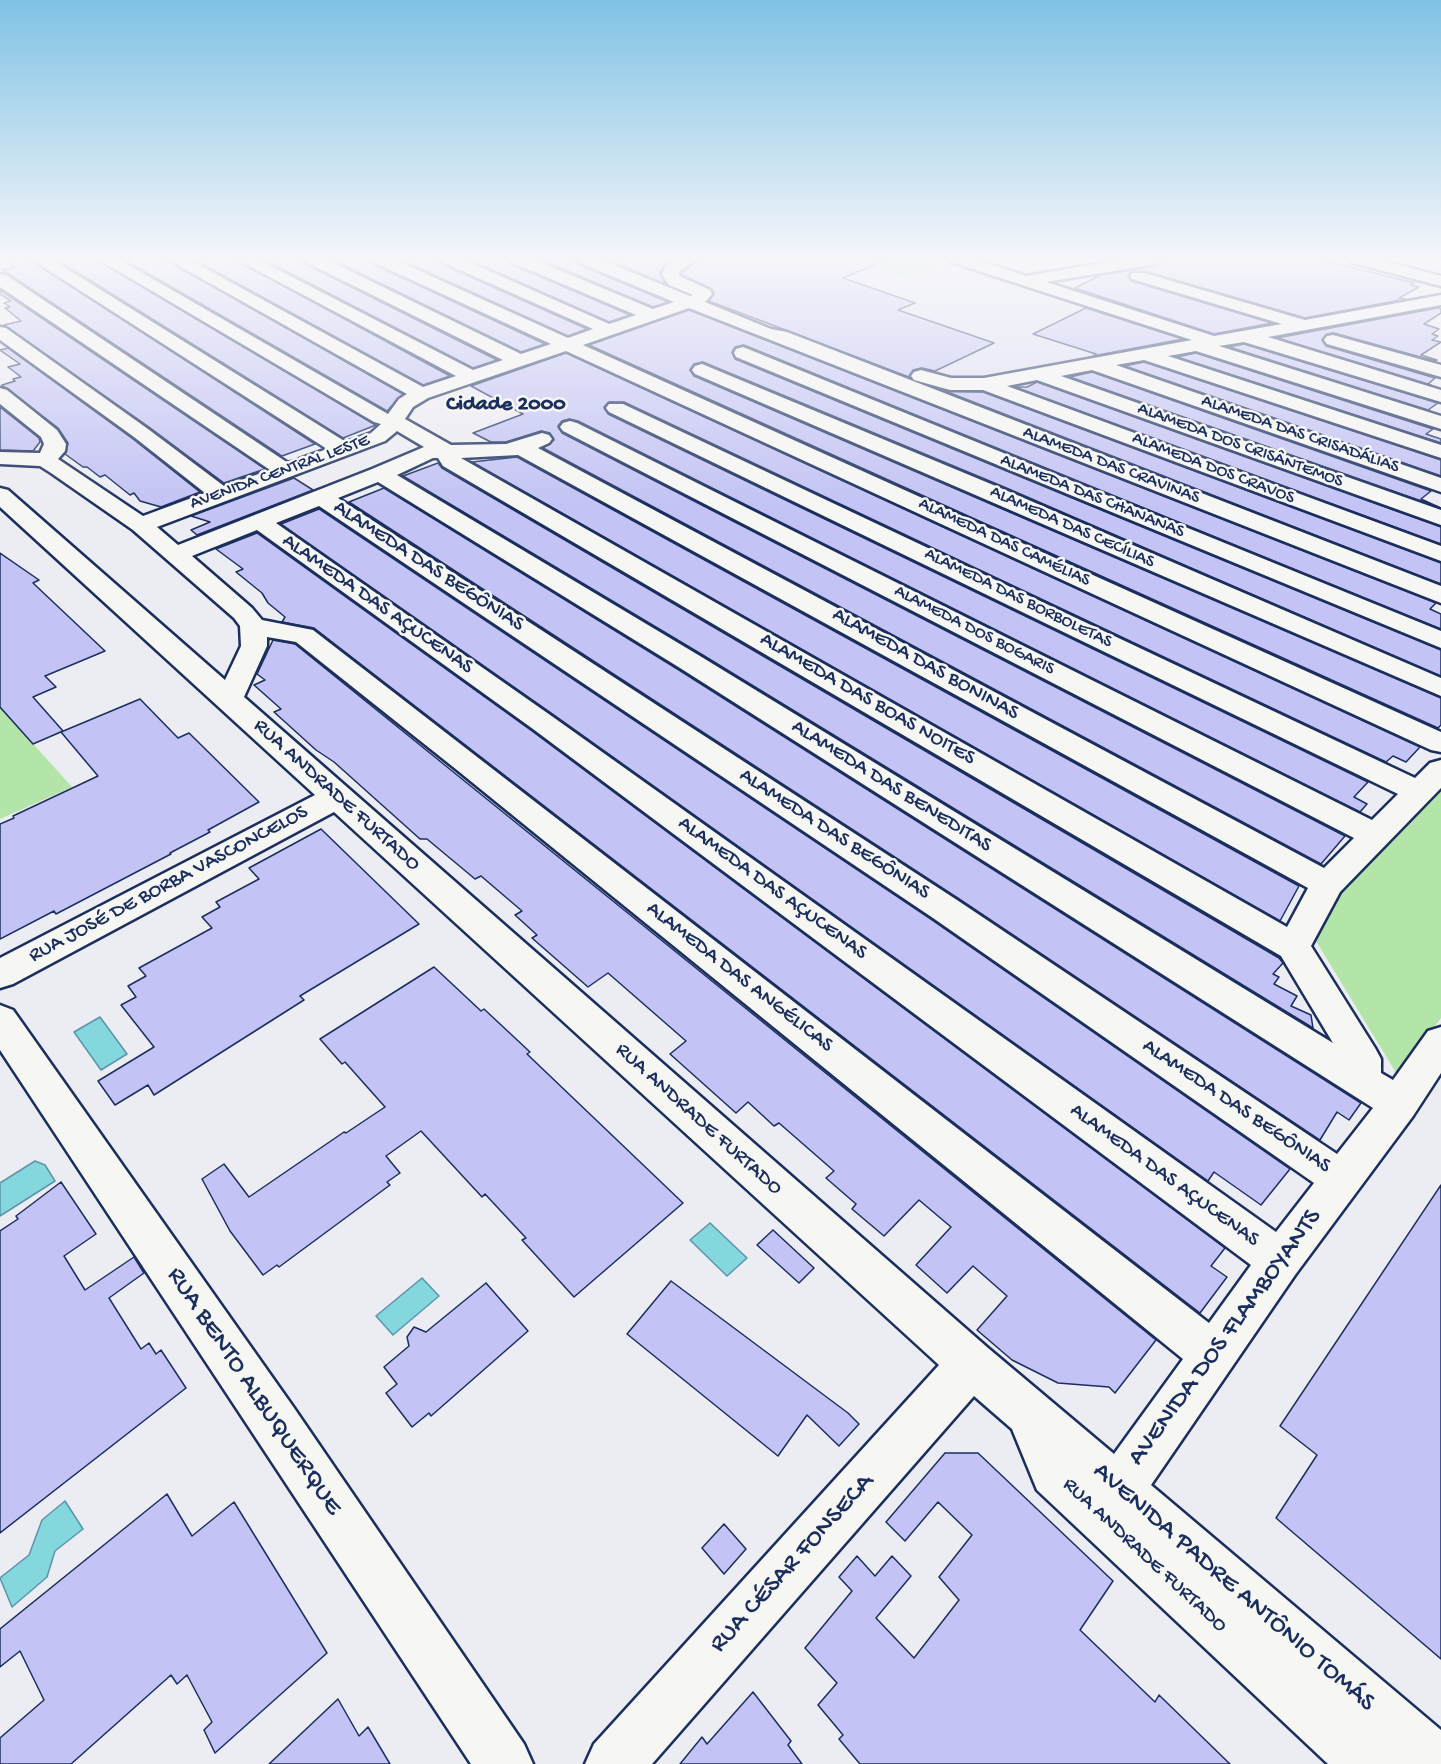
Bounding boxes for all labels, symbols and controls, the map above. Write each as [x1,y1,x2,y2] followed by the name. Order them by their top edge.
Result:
[1198,391,1402,479] street label: ALAMEDA DAS CRISADÁLIAS
[446,393,566,419] district label: Cidade 2000
[1134,399,1346,493] street label: ALAMEDA DOS CRISÂNTEMOS
[1019,422,1203,510] street label: ALAMEDA DAS CRAVINAS
[1129,428,1297,510] street label: ALAMEDA DOS CRAVOS
[187,430,373,516] street label: AVENIDA CENTRAL LESTE
[997,450,1187,544] street label: ALAMEDA DAS CHANANAS
[986,482,1158,574] street label: ALAMEDA DAS CECÍLIAS
[915,494,1093,592] street label: ALAMEDA DAS CAMÉLIAS
[328,496,528,638] street label: ALAMEDA DAS BEGÔNIAS
[276,529,478,681] street label: ALAMEDA DAS AÇUCENAS
[921,544,1115,654] street label: ALAMEDA DAS BORBOLETAS
[890,581,1058,681] street label: ALAMEDA DOS BOGARIS
[827,603,1023,727] street label: ALAMEDA DAS BONINAS
[755,628,979,772] street label: ALAMEDA DAS BOAS NOITES
[247,714,425,878] street label: RUA ANDRADE FURTADO
[786,715,996,859] street label: ALAMEDA DAS BENEDITAS
[734,764,934,906] street label: ALAMEDA DAS BEGÔNIAS
[25,801,313,969] street label: RUA JOSÉ DE BORBA VASCONCELOS
[672,812,872,966] street label: ALAMEDA DAS AÇUCENAS
[640,897,838,1059] street label: ALAMEDA DAS ANGÉLICAS
[1137,1034,1335,1180] street label: ALAMEDA DAS BEGÔNIAS
[609,1038,787,1202] street label: RUA ANDRADE FURTADO
[1064,1099,1264,1253] street label: ALAMEDA DAS AÇUCENAS
[1122,1203,1330,1473] street label: AVENIDA DOS FLAMBOYANTS
[158,1262,348,1522] street label: RUA BENTO ALBUQUERQUE
[1085,1457,1381,1719] street label: AVENIDA PADRE ANTÔNIO TOMÁS
[704,1468,882,1660] street label: RUA CÉSAR FONSECA
[1056,1473,1232,1639] street label: RUA ANDRADE FURTADO

